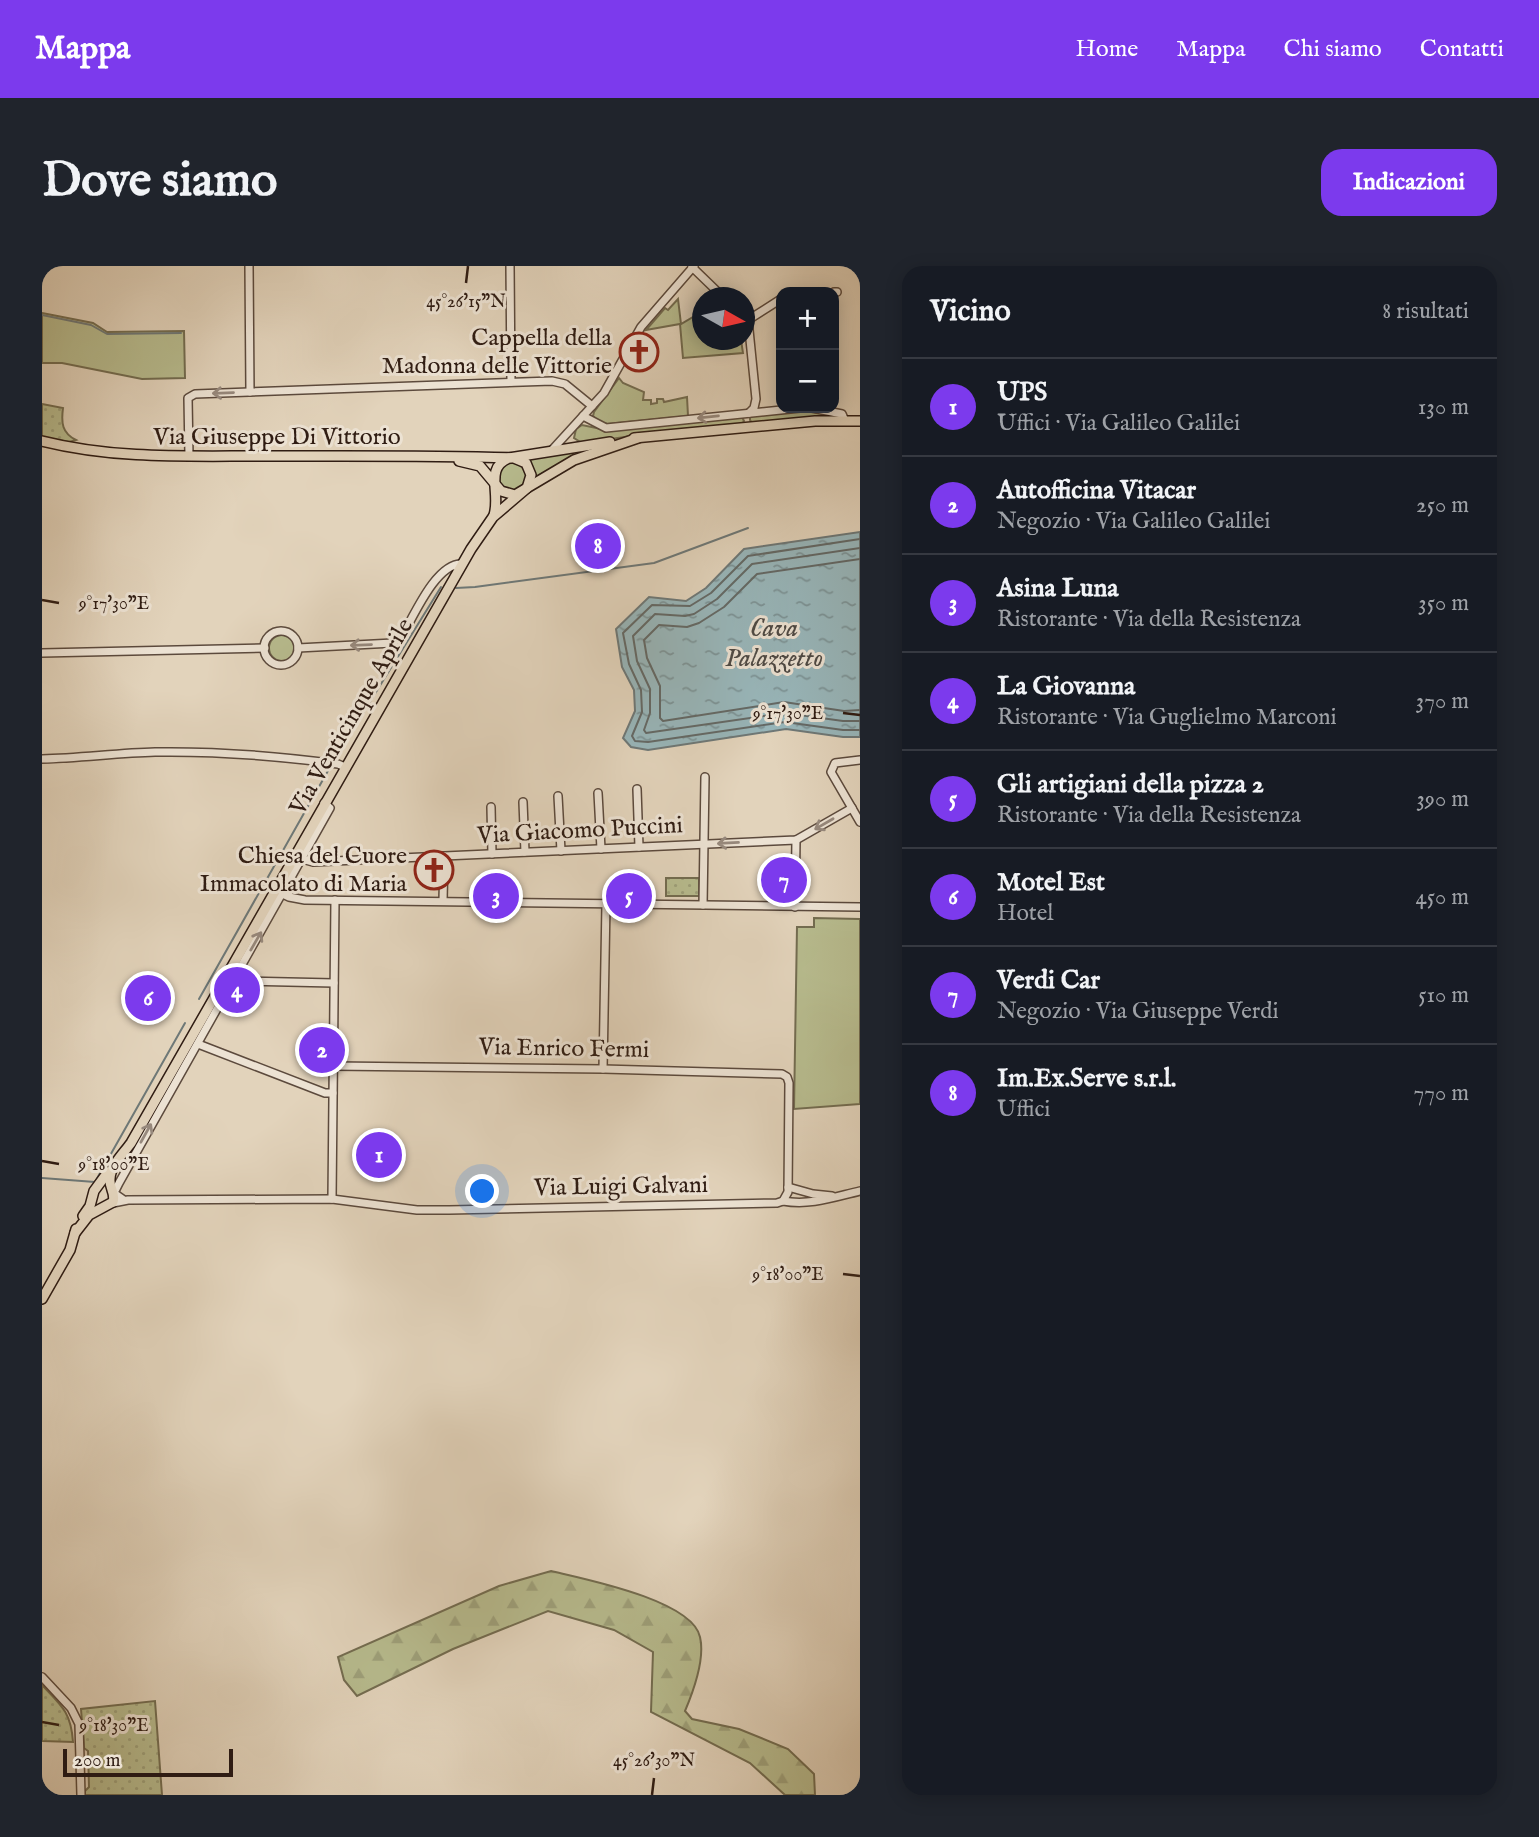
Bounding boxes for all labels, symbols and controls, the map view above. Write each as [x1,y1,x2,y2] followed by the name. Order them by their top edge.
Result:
[35,28,130,70] text: Mappa
[1076,34,1138,65] text: Home
[1176,34,1246,65] text: Mappa
[1284,34,1382,65] text: Chi siamo
[1420,34,1504,65] text: Contatti
[1321,149,1497,216] button: Indicazioni
[42,151,278,213] text: Dove siamo
[692,287,755,350] north arrow
[776,287,839,413] map controls
[776,287,839,350] button: +
[426,291,506,314] text: 45°26'15"N
[930,293,1011,331] text: Vicino
[1382,297,1469,326] text: 8 risultati
[382,323,613,382] place label: Cappella della Madonna delle Vittorie
[618,331,660,373] church icon: Cappella della Madonna delle Vittorie
[776,350,839,413] button: −
[997,376,1047,409] text: UPS
[212,386,235,399] one-way arrow
[949,393,957,422] text: 1
[1418,393,1469,422] text: 130 m
[997,409,1240,438] text: Uffici · Via Galileo Galilei
[697,411,720,424] one-way arrow
[152,422,401,453] street label: Via Giuseppe Di Vittorio
[997,474,1196,507] text: Autofficina Vitacar
[948,491,958,520] text: 2
[1416,491,1469,520] text: 250 m
[997,507,1270,536] text: Negozio · Via Galileo Galilei
[575,520,621,572] pin: 8
[997,572,1118,605] text: Asina Luna
[949,589,957,618] text: 3
[1418,589,1469,618] text: 350 m
[78,593,149,616] text: 9°17'30"E
[997,605,1301,634] text: Ristorante · Via della Resistenza
[725,612,823,675] water label: Cava Palazzetto
[282,613,421,822] street label: Via Venticinque Aprile
[350,639,373,652] one-way arrow
[997,670,1135,703] text: La Giovanna
[947,687,959,716] text: 4
[1416,687,1469,716] text: 370 m
[752,703,823,726] text: 9°17'30"E
[997,703,1337,732] text: Ristorante · Via Guglielmo Marconi
[997,768,1264,801] text: Gli artigiani della pizza 2
[949,785,957,814] text: 5
[1416,785,1469,814] text: 390 m
[997,801,1301,830] text: Ristorante · Via della Resistenza
[475,810,684,852] street label: Via Giacomo Puccini
[814,818,835,831] one-way arrow
[717,837,740,850] one-way arrow
[200,841,408,900] place label: Chiesa del Cuore Immacolato di Maria
[413,849,455,891] church icon: Chiesa del Cuore Immacolato di Maria
[761,854,807,906] pin: 7
[997,866,1105,899] text: Motel Est
[473,870,519,922] pin: 3
[606,870,652,922] pin: 5
[948,883,958,912] text: 6
[1415,883,1469,912] text: 450 m
[997,899,1054,928] text: Hotel
[249,932,263,952] one-way arrow
[214,964,260,1016] pin: 4
[997,964,1100,997] text: Verdi Car
[125,972,171,1024] pin: 6
[948,981,958,1010] text: 7
[1418,981,1469,1010] text: 510 m
[997,997,1279,1026] text: Negozio · Via Giuseppe Verdi
[299,1024,345,1076] pin: 2
[477,1032,650,1066] street label: Via Enrico Fermi
[997,1062,1176,1095] text: Im.Ex.Serve s.r.l.
[948,1079,958,1108] text: 8
[1413,1079,1469,1108] text: 770 m
[997,1095,1050,1124] text: Uffici
[140,1124,154,1144] one-way arrow
[356,1129,402,1181] pin: 1
[77,1154,150,1177] text: 9°18'00"E
[533,1170,708,1204] street label: Via Luigi Galvani
[465,1174,499,1208] your location
[751,1264,824,1287] text: 9°18'00"E
[78,1715,149,1738] text: 9°18'30"E
[63,1746,233,1778] scale bar
[74,1749,120,1773] text: 200 m
[613,1750,695,1773] text: 45°26'30"N

